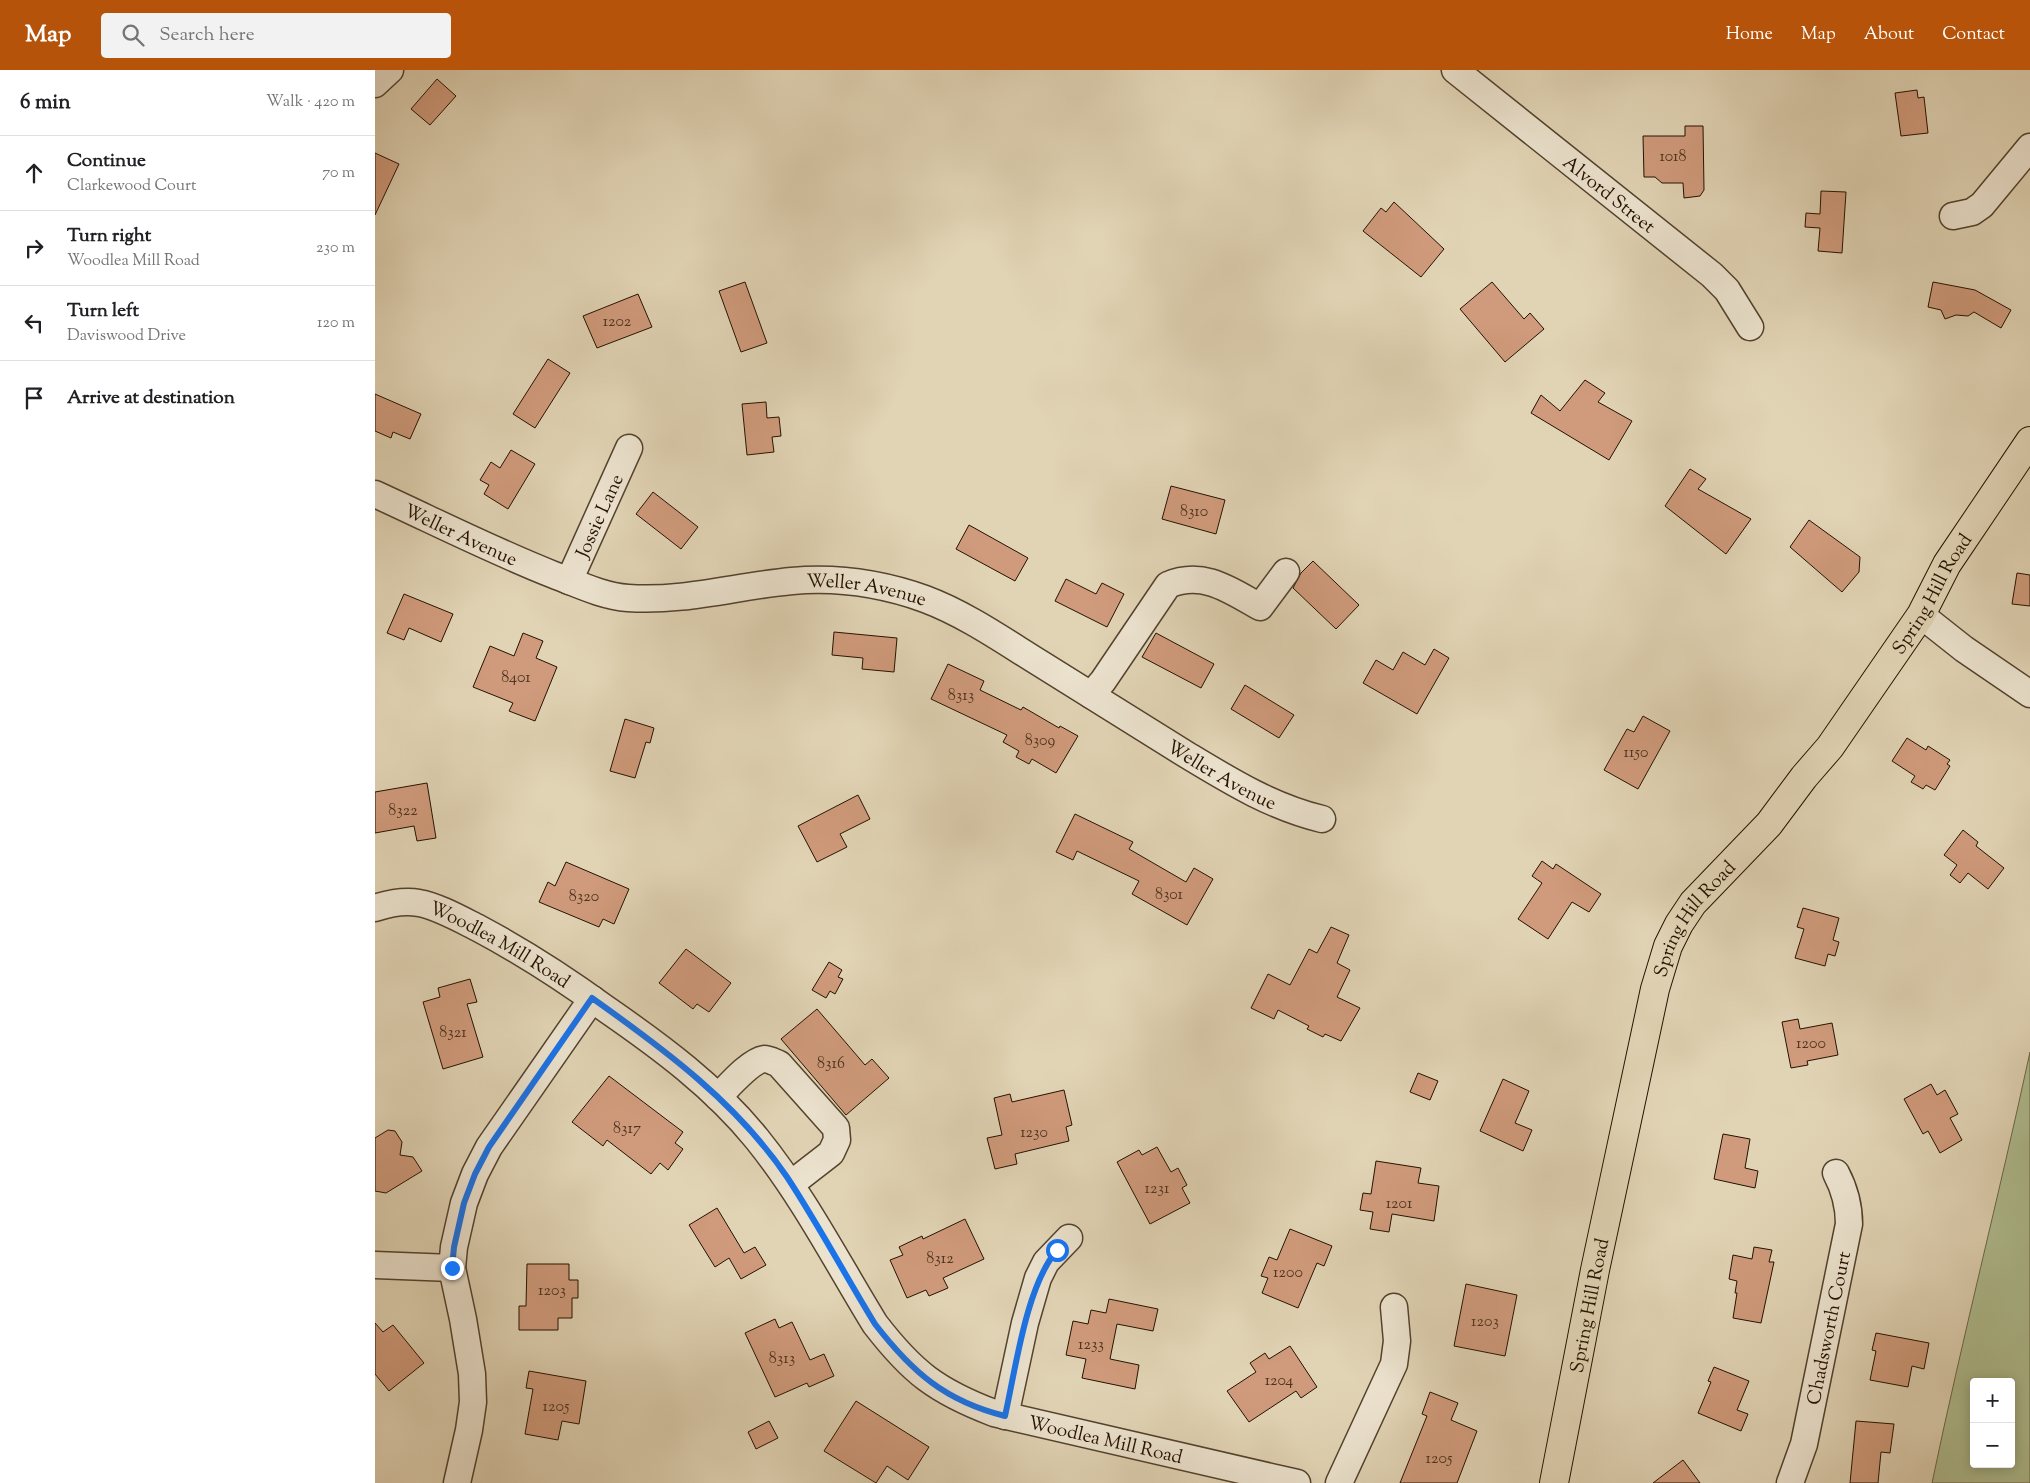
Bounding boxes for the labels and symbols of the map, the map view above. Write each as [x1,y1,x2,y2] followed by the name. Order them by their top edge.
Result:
[1659,146,1687,169] house number: 1018
[1556,150,1661,241] street label: Alvord Street
[603,311,632,334] house number: 1202
[570,470,632,564] street label: Jossie Lane
[399,498,521,574] street label: Weller Avenue
[1180,501,1208,524] house number: 8310
[1887,529,1980,661] street label: Spring Hill Road
[806,569,930,615] street label: Weller Avenue
[501,667,531,690] house number: 8401
[948,685,974,708] house number: 8313
[1025,730,1056,753] house number: 8309
[1161,735,1280,818] street label: Weller Avenue
[1624,742,1648,765] house number: 1150
[388,800,418,823] house number: 8322
[1648,855,1743,981] street label: Spring Hill Road
[1155,884,1184,907] house number: 8301
[569,886,599,909] house number: 8320
[425,896,575,996] street label: Woodlea Mill Road
[439,1022,467,1045] house number: 8321
[1796,1033,1826,1056] house number: 1200
[817,1053,845,1076] house number: 8316
[613,1118,641,1141] house number: 8317
[1020,1122,1048,1145] house number: 1230
[1145,1178,1170,1201] house number: 1231
[1386,1193,1413,1216] house number: 1201
[1564,1236,1617,1375] street label: Spring Hill Road
[1046,1239,1069,1262] route start
[926,1248,954,1271] house number: 8312
[1801,1249,1859,1407] street label: Chadsworth Court
[441,1257,464,1280] route end
[1273,1262,1303,1285] house number: 1200
[538,1280,566,1303] house number: 1203
[1471,1311,1499,1334] house number: 1203
[1078,1334,1104,1357] house number: 1233
[769,1348,795,1371] house number: 8313
[1265,1370,1293,1393] house number: 1204
[543,1396,570,1419] house number: 1205
[1025,1410,1185,1472] street label: Woodlea Mill Road
[1426,1448,1453,1471] house number: 1205

